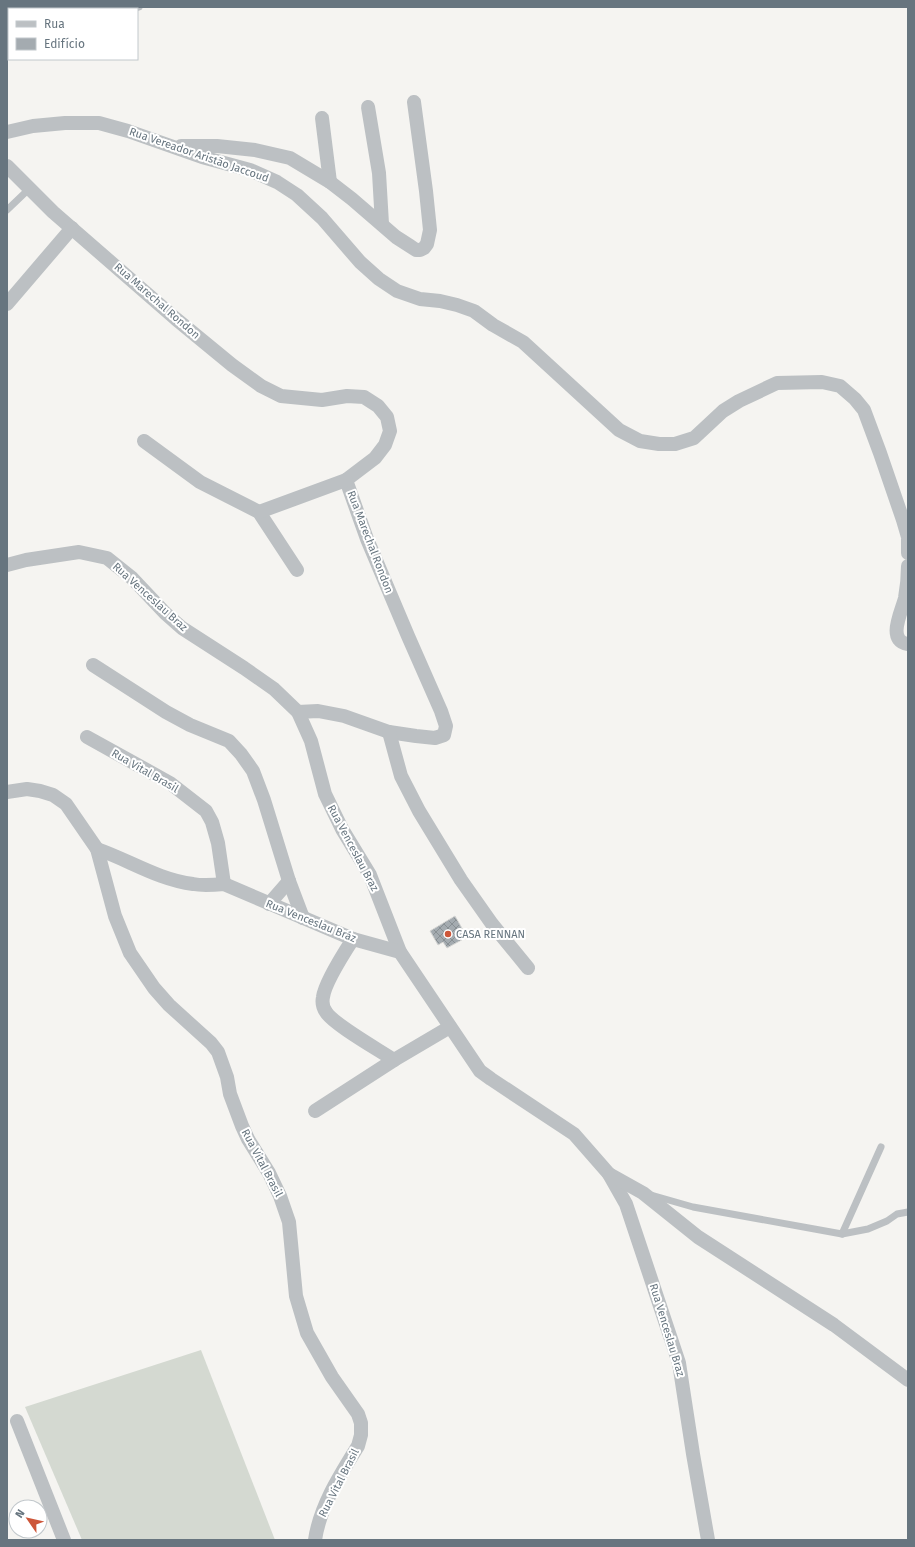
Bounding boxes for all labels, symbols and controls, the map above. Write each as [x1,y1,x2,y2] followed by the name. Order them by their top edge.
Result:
[8,8,138,60] legend
[44,17,65,31] text: Rua
[44,37,85,51] text: Edifício
[128,125,270,185] street label: Rua Vereador Aristão Jaccoud
[112,260,202,342] street label: Rua Marechal Rondon
[344,489,396,595] street label: Rua Marechal Rondon
[110,560,190,634] street label: Rua Venceslau Braz
[109,747,181,795] street label: Rua Vital Brasil
[325,802,381,894] street label: Rua Venceslau Braz
[264,897,358,945] street label: Rua Venceslau Bráz
[456,928,525,941] place label: CASA RENNAN
[443,929,453,939] marker: CASA RENNAN
[239,1127,285,1199] street label: Rua Vital Brasil
[647,1282,687,1378] street label: Rua Venceslau Braz
[316,1447,362,1519] street label: Rua Vital Brasil
[8,1499,48,1539] north arrow
[13,1507,28,1520] text: N

